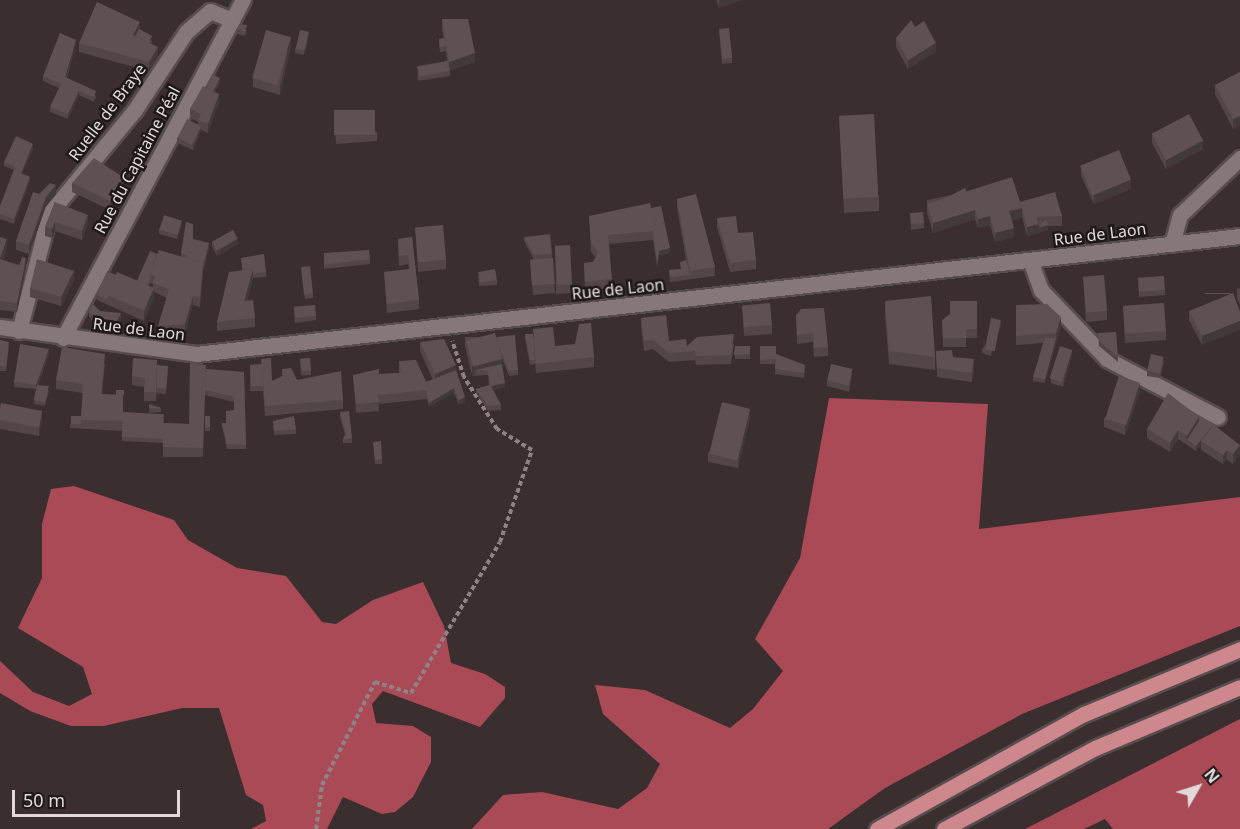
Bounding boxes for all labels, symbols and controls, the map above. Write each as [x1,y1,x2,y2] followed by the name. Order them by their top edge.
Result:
[64,60,150,164] street label: Ruelle de Braye
[90,83,184,237] street label: Rue du Capitaine Péal
[1053,219,1147,249] street label: Rue de Laon
[571,275,665,303] street label: Rue de Laon
[92,314,186,344] street label: Rue de Laon
[1168,757,1228,817] north arrow
[1199,764,1225,788] text: N
[15,778,183,816] scale bar
[23,788,65,812] text: 50 m

